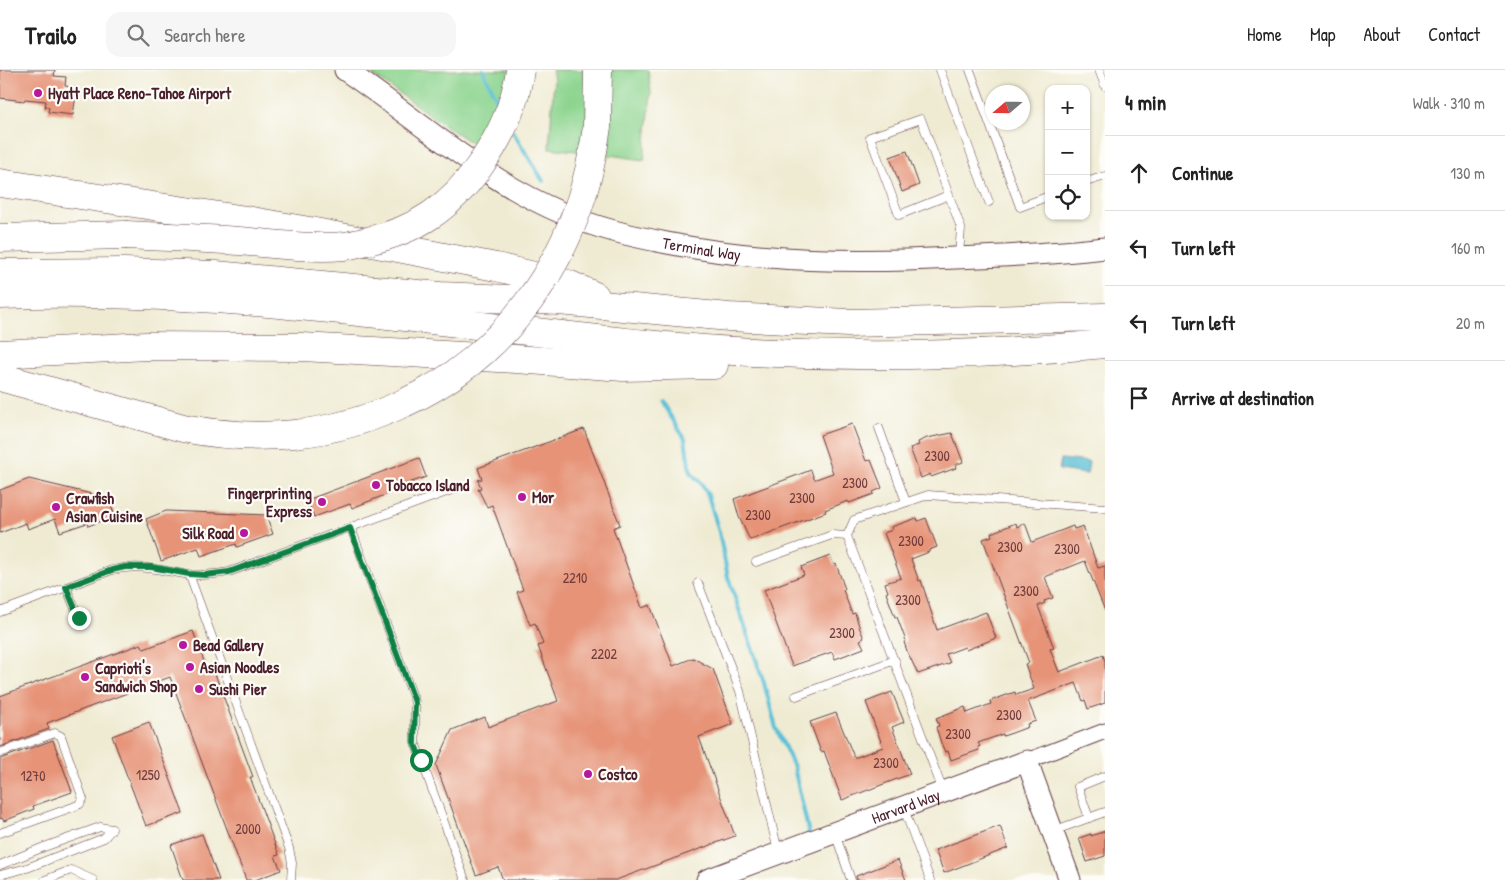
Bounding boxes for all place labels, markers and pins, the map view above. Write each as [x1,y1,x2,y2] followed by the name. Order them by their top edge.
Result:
[48,82,231,105] place label: Hyatt Place Reno-Tahoe Airport
[32,87,44,99] marker: Hyatt Place Reno-Tahoe Airport
[385,474,470,496] place label: Tobacco Island
[370,479,382,491] marker: Tobacco Island
[227,482,313,523] place label: Fingerprinting Express
[532,486,555,508] place label: Mor
[66,487,143,527] place label: Crawfish Asian Cuisine
[516,491,528,503] marker: Mor
[316,496,328,508] marker: Fingerprinting Express
[50,501,62,513] marker: Crawfish Asian Cuisine
[182,522,235,544] place label: Silk Road
[238,527,250,539] marker: Silk Road
[193,634,264,657] place label: Bead Gallery
[177,639,189,651] marker: Bead Gallery
[200,656,280,678] place label: Asian Noodles
[95,657,177,698] place label: Caprioti's Sandwich Shop
[184,661,196,673] marker: Asian Noodles
[79,671,91,683] marker: Caprioti's Sandwich Shop
[209,678,268,700] place label: Sushi Pier
[193,683,205,695] marker: Sushi Pier
[598,763,638,785] place label: Costco
[582,768,594,780] marker: Costco

